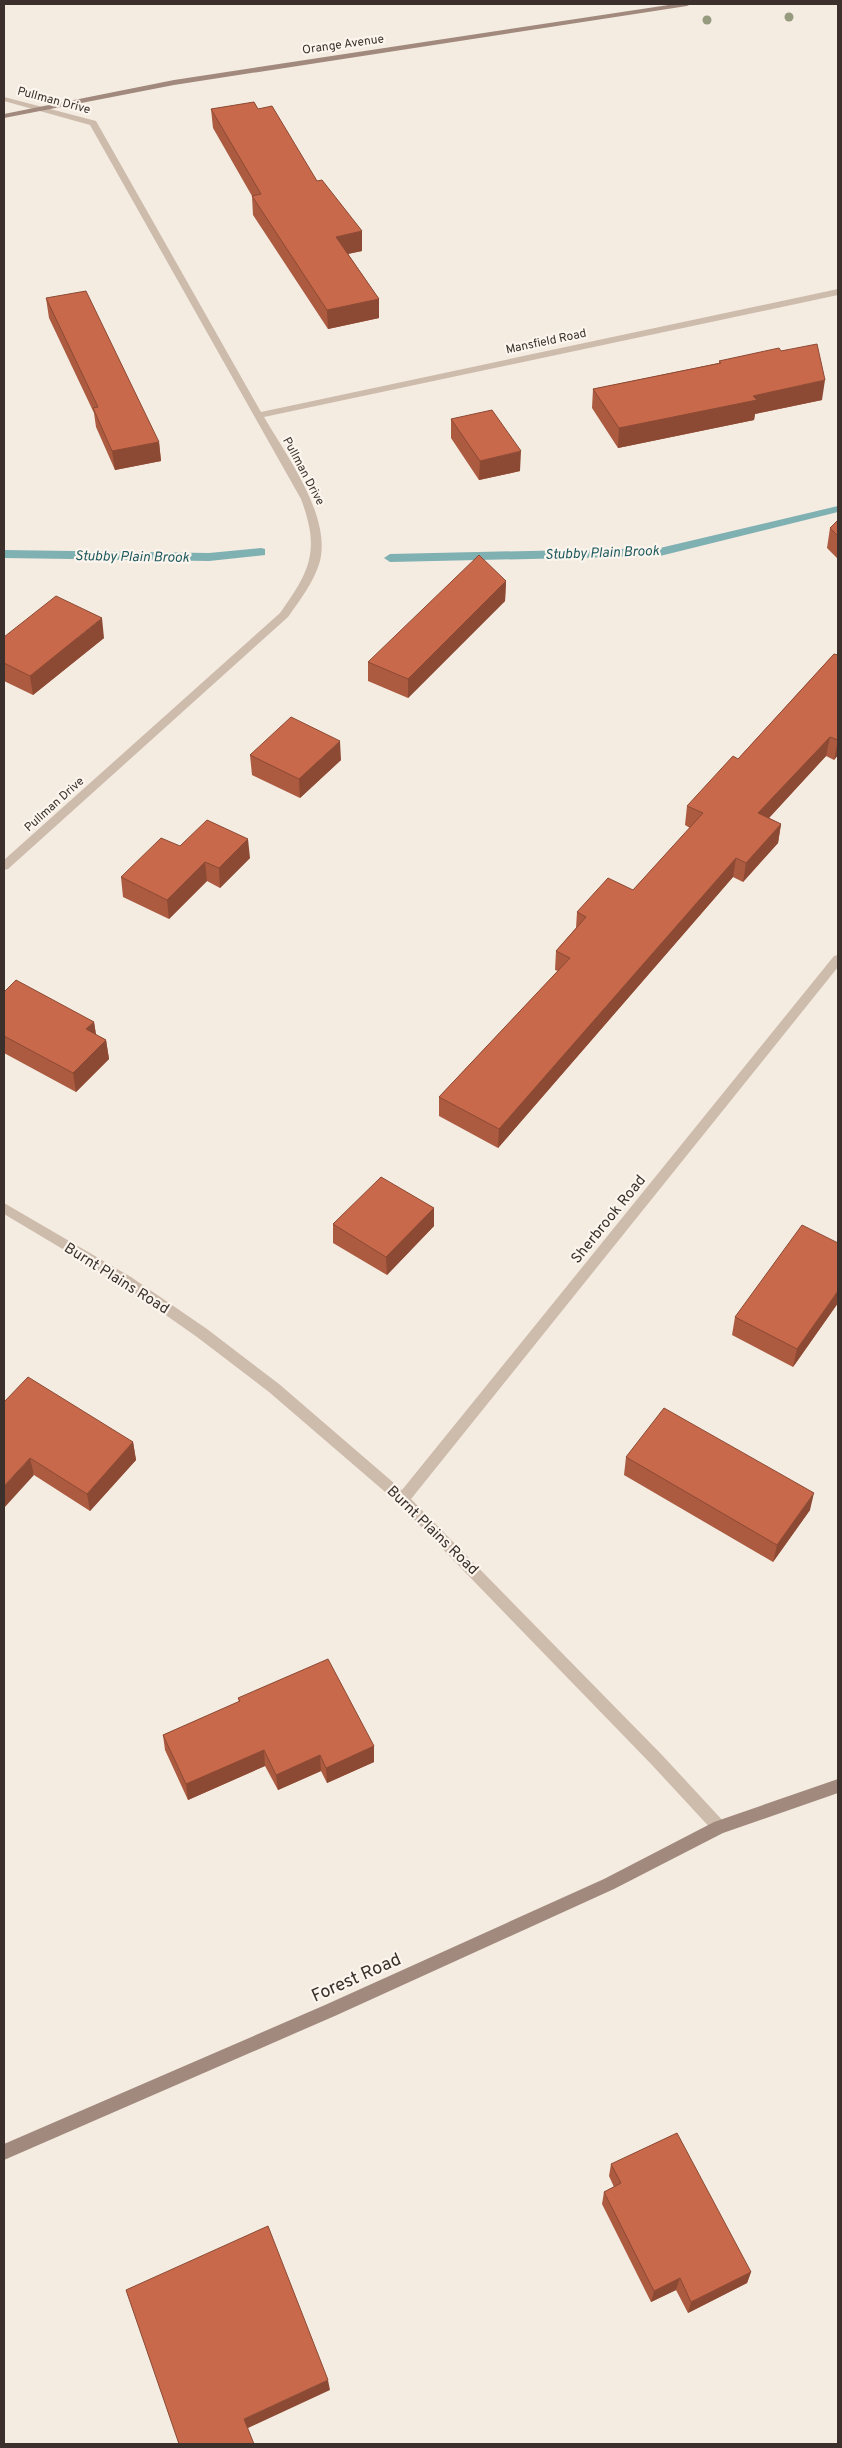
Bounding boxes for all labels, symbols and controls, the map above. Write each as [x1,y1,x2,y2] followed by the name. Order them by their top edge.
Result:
[301,31,385,59] street label: Orange Avenue
[15,84,92,118] street label: Pullman Drive
[504,326,588,358] street label: Mansfield Road
[278,435,328,508] street label: Pullman Drive
[545,543,660,564] water label: Stubby Plain Brook
[75,548,190,567] water label: Stubby Plain Brook
[21,774,88,836] street label: Pullman Drive
[568,1172,651,1268] street label: Sherbrook Road
[60,1239,172,1319] street label: Burnt Plains Road
[382,1482,482,1580] street label: Burnt Plains Road
[308,1948,405,2008] street label: Forest Road

